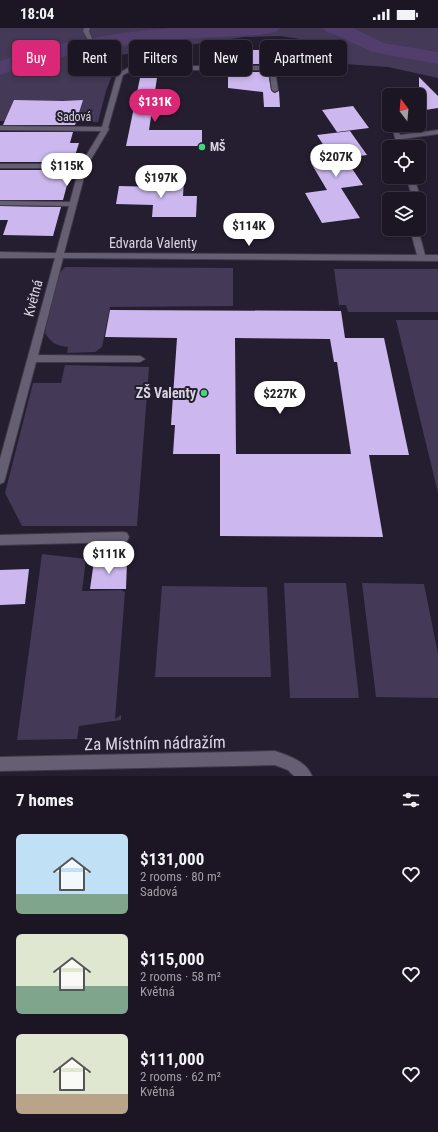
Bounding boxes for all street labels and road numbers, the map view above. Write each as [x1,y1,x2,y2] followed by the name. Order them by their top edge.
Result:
[57,110,92,124] street label: Sadová
[109,235,197,251] street label: Edvarda Valenty
[20,278,46,318] street label: Květná
[84,732,226,754] street label: Za Místním nádražím

